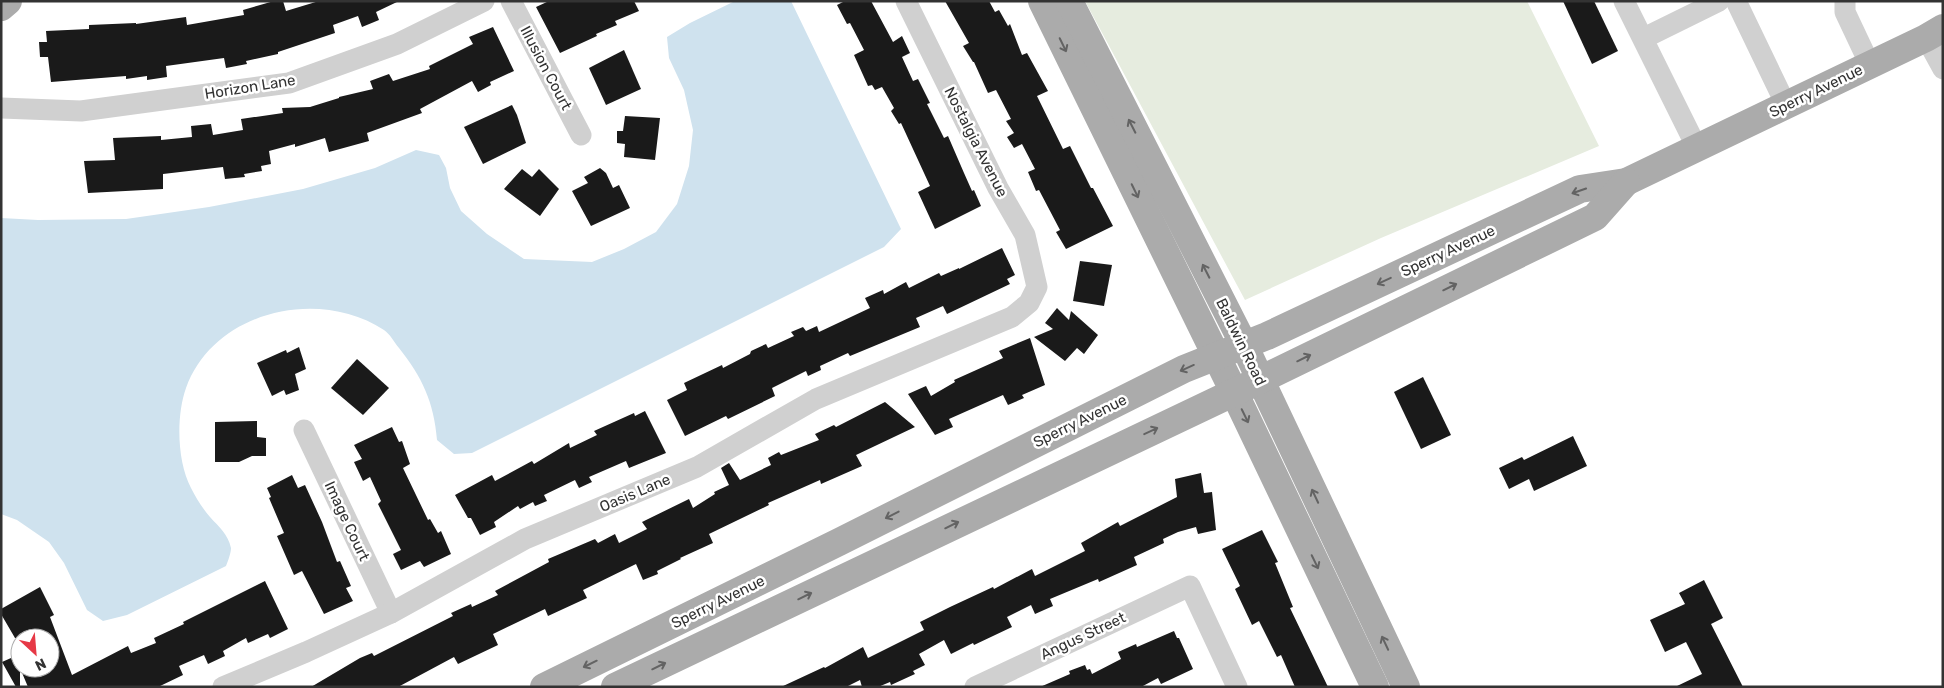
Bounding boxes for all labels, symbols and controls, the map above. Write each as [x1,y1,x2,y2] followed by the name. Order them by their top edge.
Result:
[516,23,576,113] street label: Illusion Court
[1059,37,1068,52] one-way arrow
[1766,61,1866,121] street label: Sperry Avenue
[203,71,297,103] street label: Horizon Lane
[940,84,1012,200] street label: Nostalgia Avenue
[1127,118,1137,133] one-way arrow
[1131,183,1140,198] one-way arrow
[1571,187,1587,196] one-way arrow
[1398,221,1498,281] street label: Sperry Avenue
[1201,263,1211,278] one-way arrow
[1376,276,1391,286] one-way arrow
[1442,282,1457,292] one-way arrow
[1212,295,1270,389] street label: Baldwin Road
[1296,353,1311,363] one-way arrow
[1180,364,1195,374] one-way arrow
[1030,391,1130,451] street label: Sperry Avenue
[1241,408,1250,423] one-way arrow
[1143,425,1158,435] one-way arrow
[597,470,673,516] street label: Oasis Lane
[321,478,373,564] street label: Image Court
[1310,489,1320,504] one-way arrow
[885,511,900,520] one-way arrow
[944,520,959,530] one-way arrow
[1311,554,1321,569] one-way arrow
[668,572,768,632] street label: Sperry Avenue
[797,590,812,600] one-way arrow
[1038,608,1129,664] street label: Angus Street
[10,628,60,678] north arrow
[1380,636,1389,651] one-way arrow
[32,654,49,674] text: N
[583,660,598,670] one-way arrow
[651,660,666,670] one-way arrow

